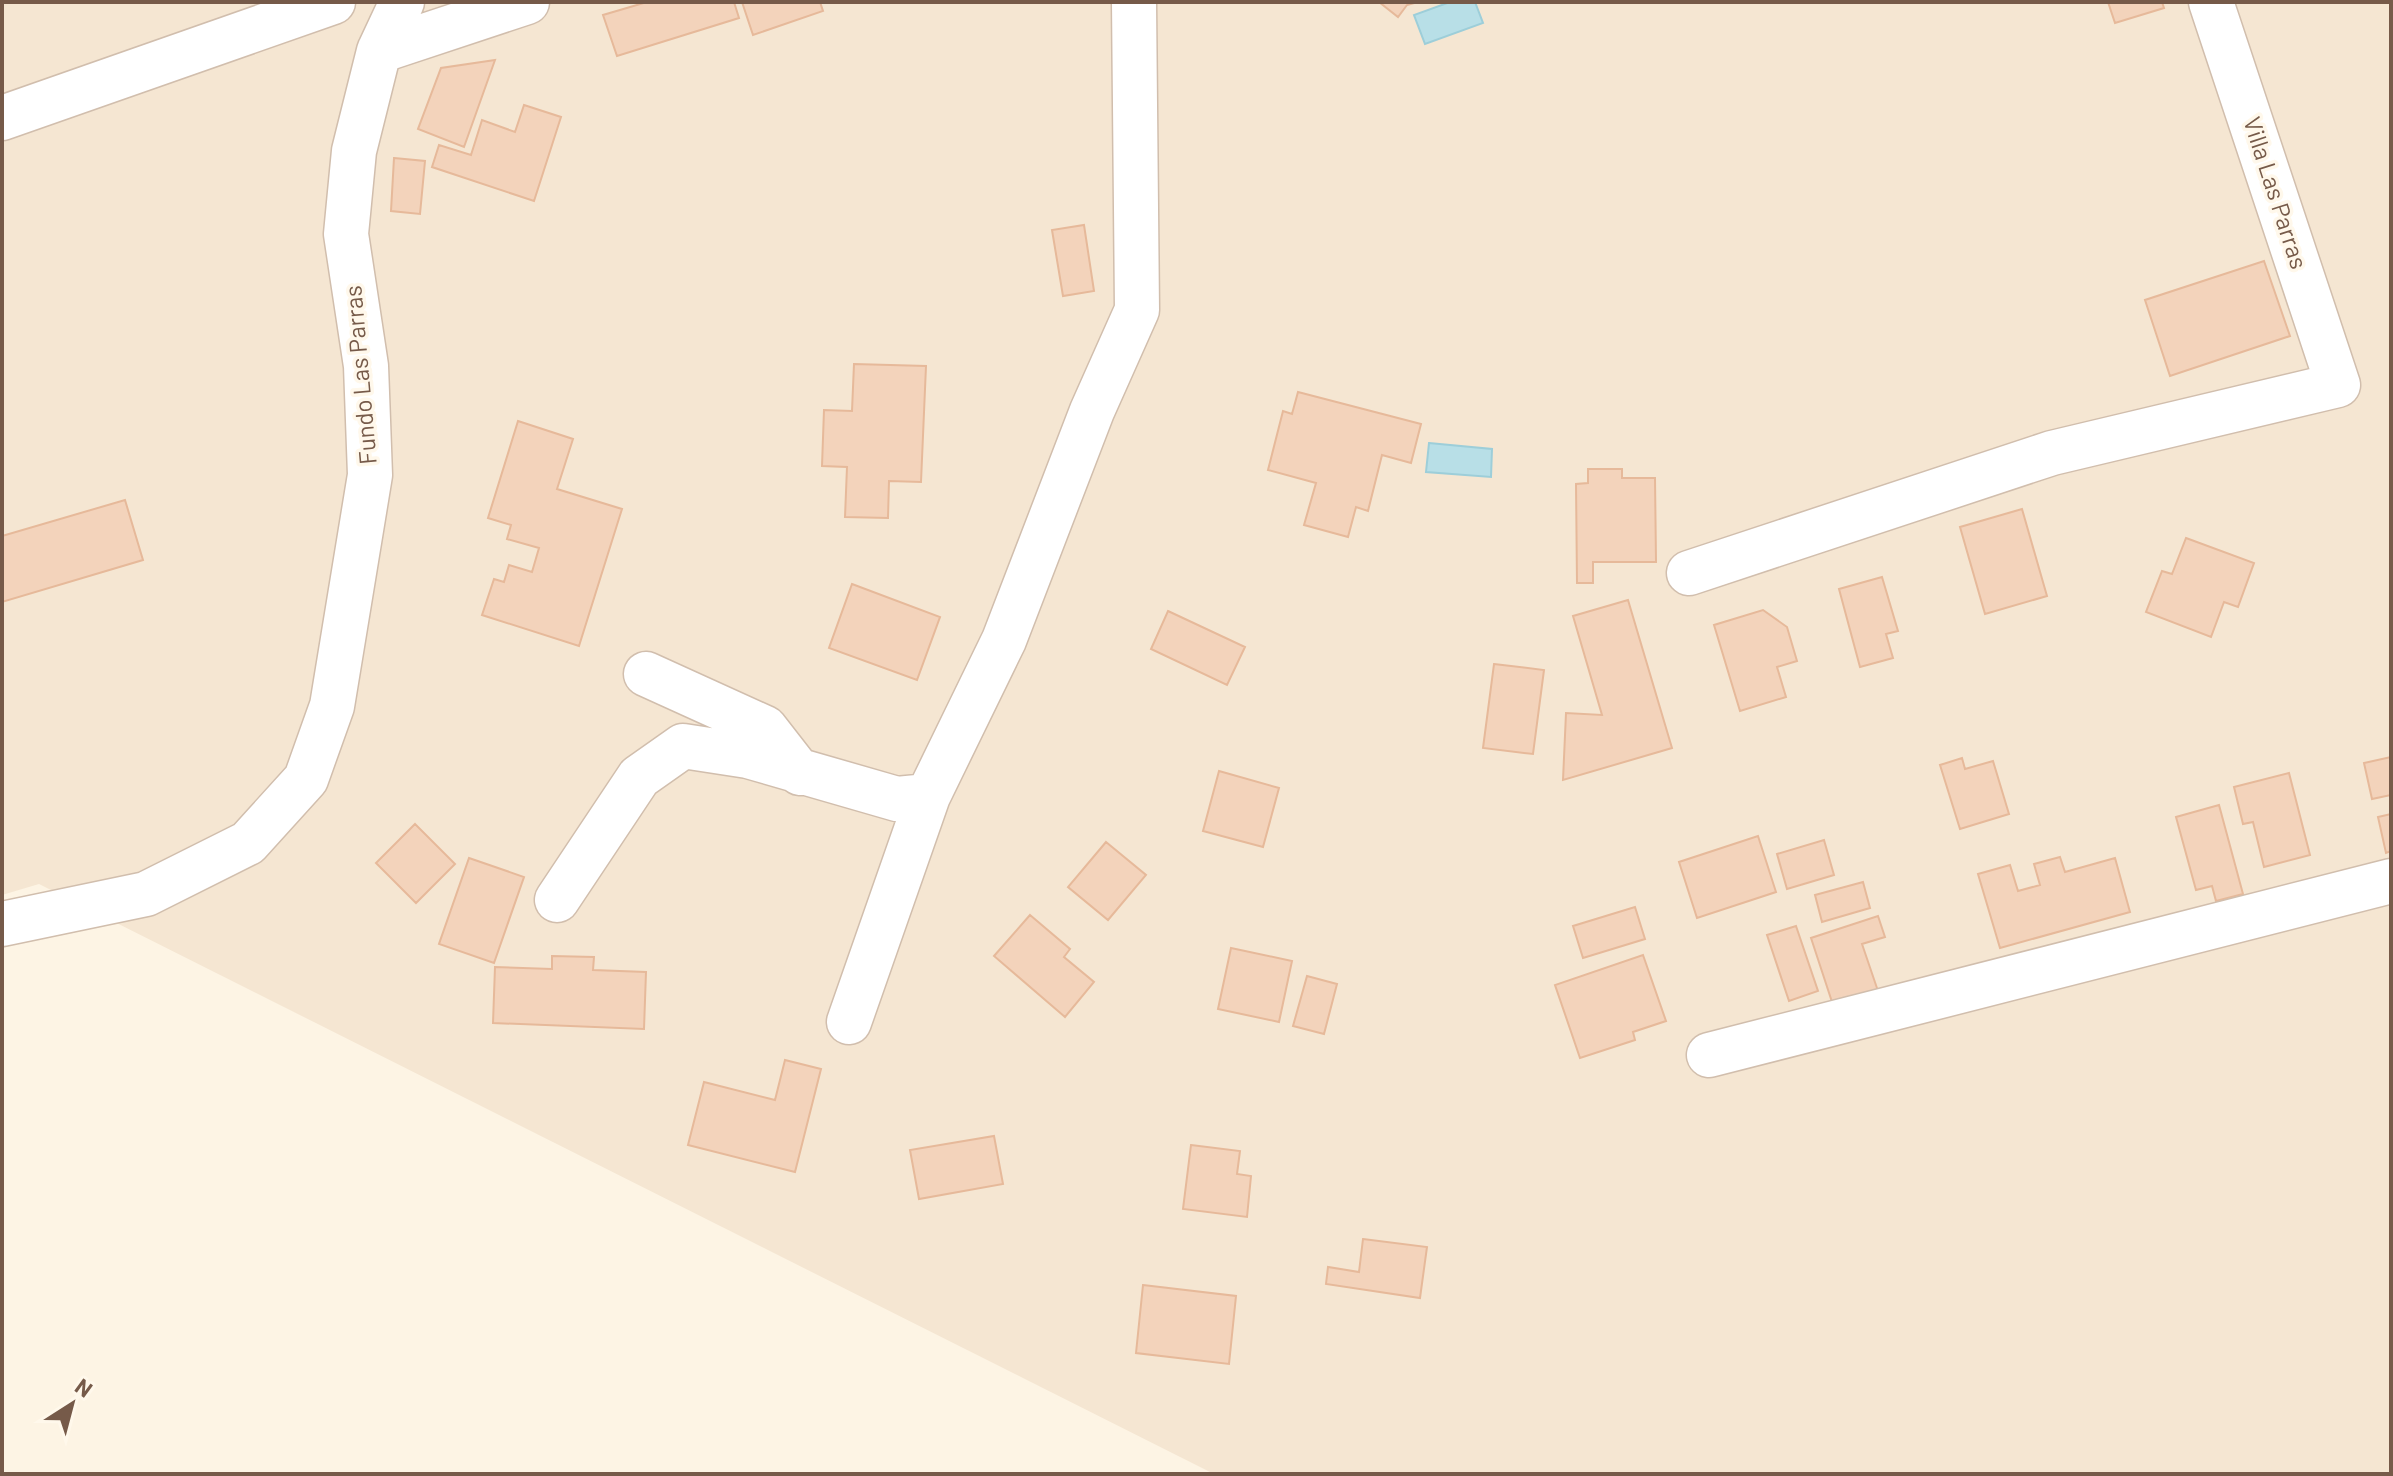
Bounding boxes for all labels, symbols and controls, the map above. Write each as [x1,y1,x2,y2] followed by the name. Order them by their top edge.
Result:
[2238,113,2315,272] street label: Villa Las Parras
[337,284,382,466] street label: Fundo Las Parras
[32,1364,112,1444] north arrow
[71,1372,98,1402] text: N

